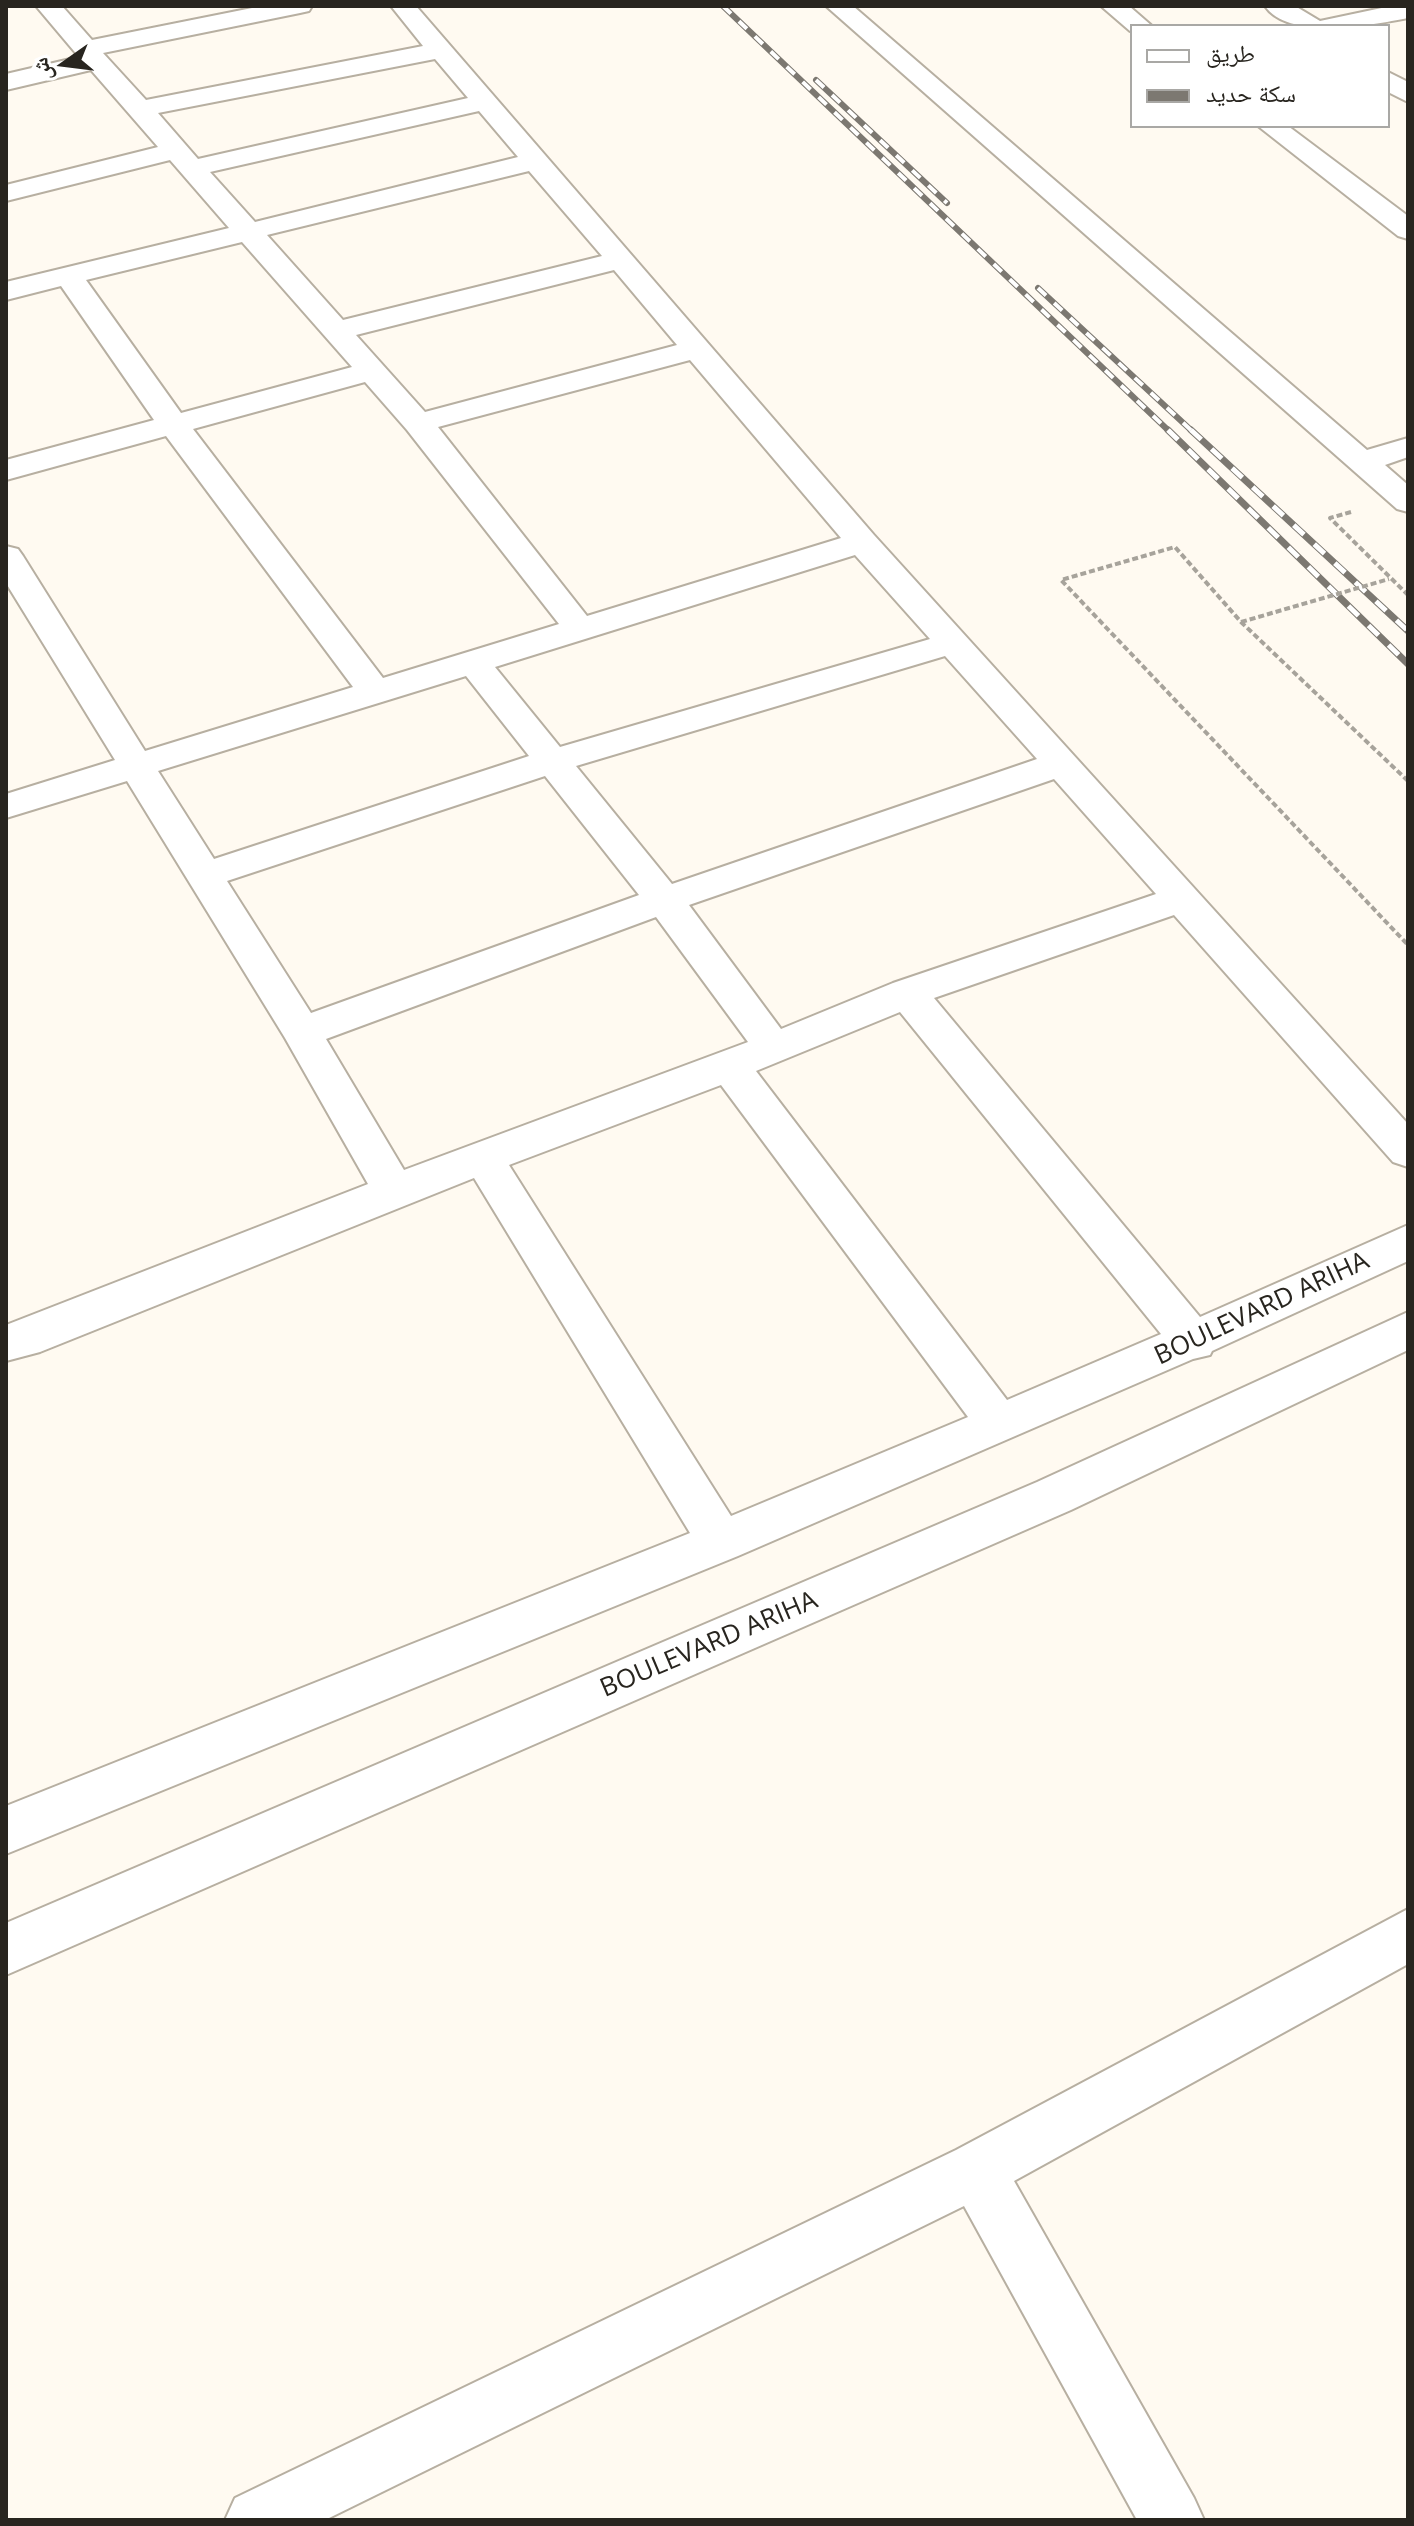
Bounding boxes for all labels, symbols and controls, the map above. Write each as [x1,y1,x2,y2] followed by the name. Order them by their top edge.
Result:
[24,24,104,104] north arrow
[1130,24,1390,128] legend
[1206,36,1255,69] text: طريق
[23,55,58,85] text: ش
[1206,76,1296,109] text: سكة حديد
[1150,1246,1374,1372] street label: BOULEVARD ARIHA
[596,1585,822,1705] street label: BOULEVARD ARIHA

